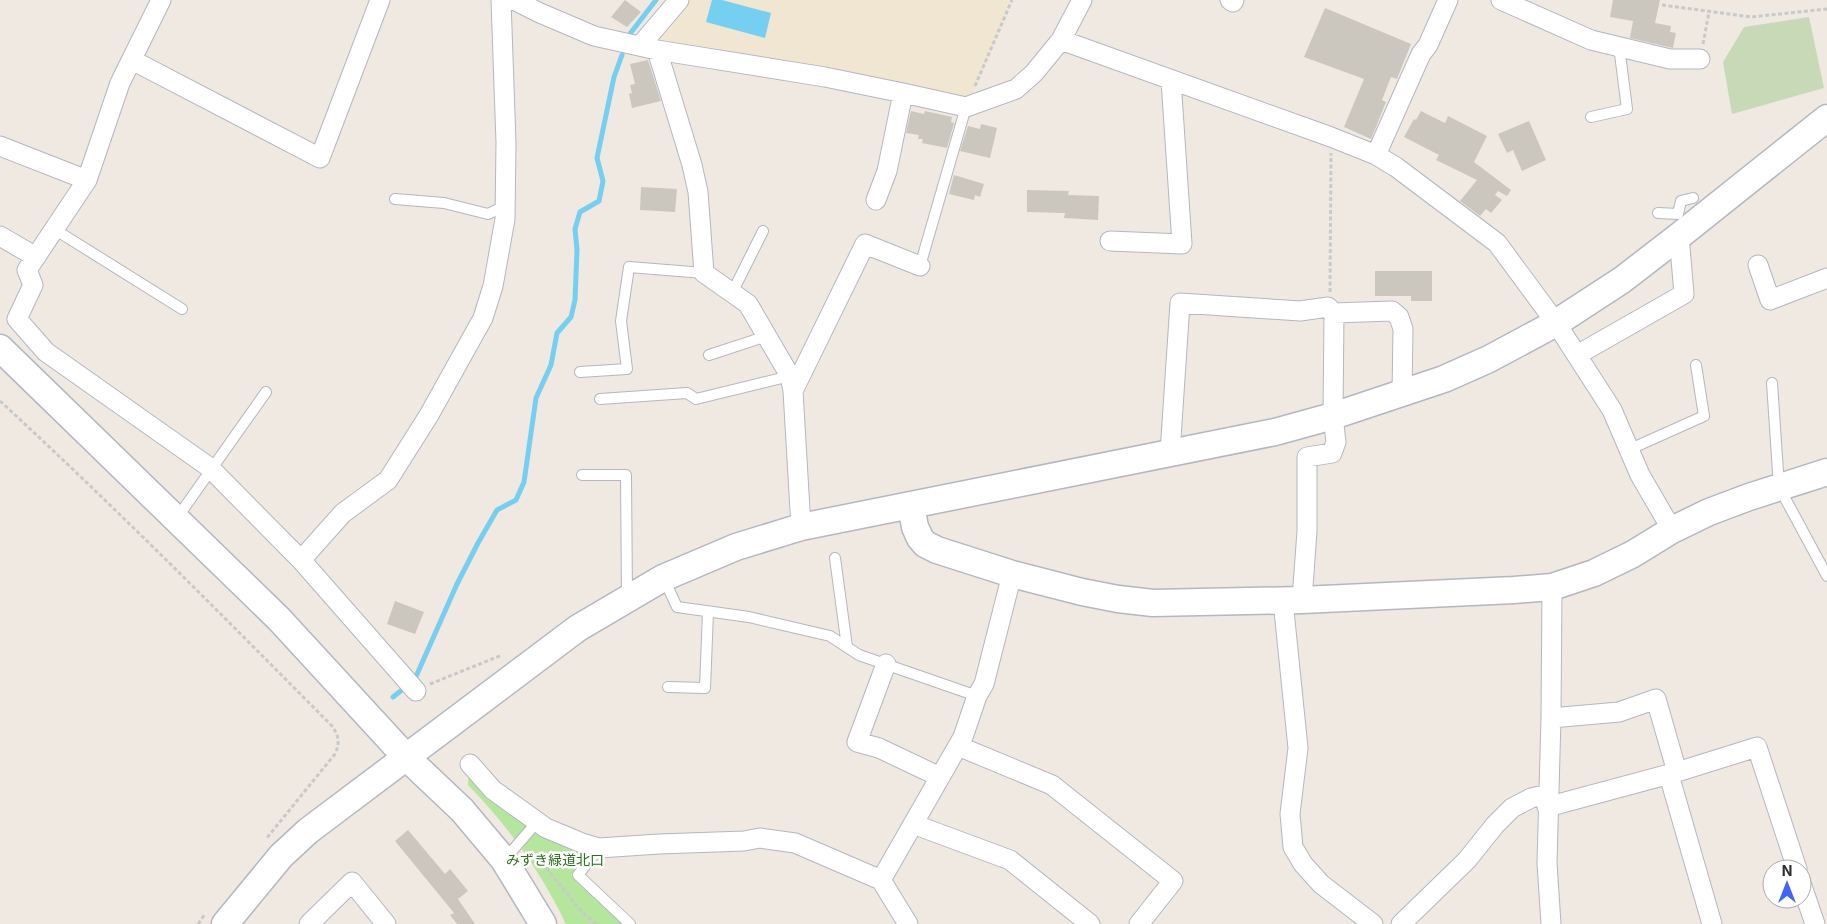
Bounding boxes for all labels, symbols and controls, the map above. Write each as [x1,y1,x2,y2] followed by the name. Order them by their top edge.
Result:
[506,851,604,868] park label: みずき緑道北口
[1762,859,1812,909] north arrow
[1782,862,1792,879] text: N

